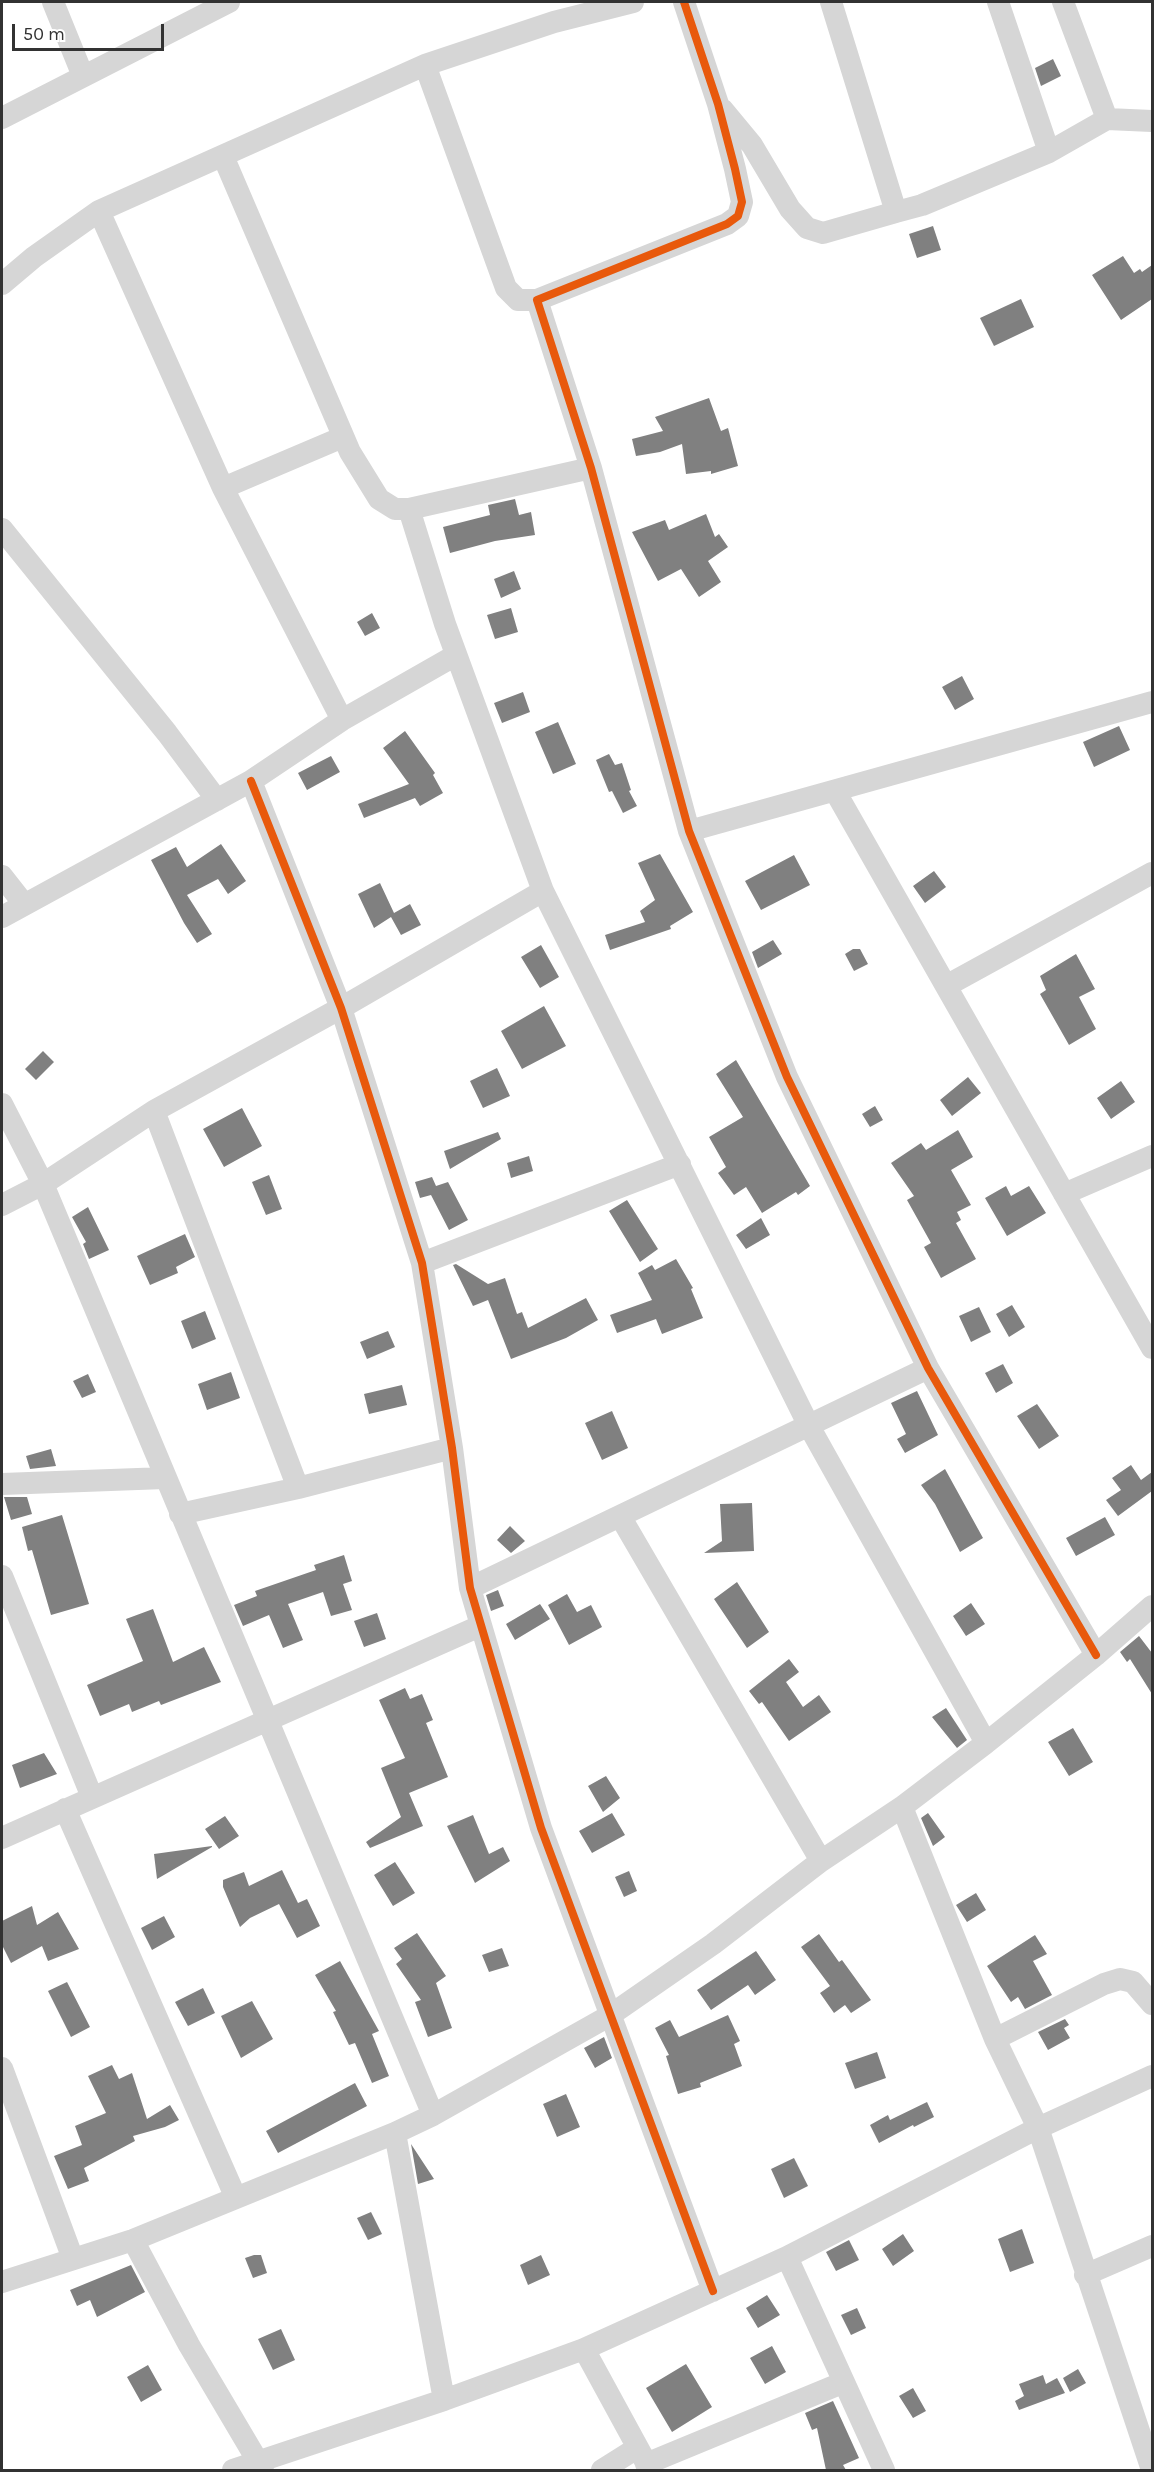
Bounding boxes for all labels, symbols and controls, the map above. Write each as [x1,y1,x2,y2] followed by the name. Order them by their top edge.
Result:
[15,12,166,50] scale bar
[23,23,65,45] text: 50 m

